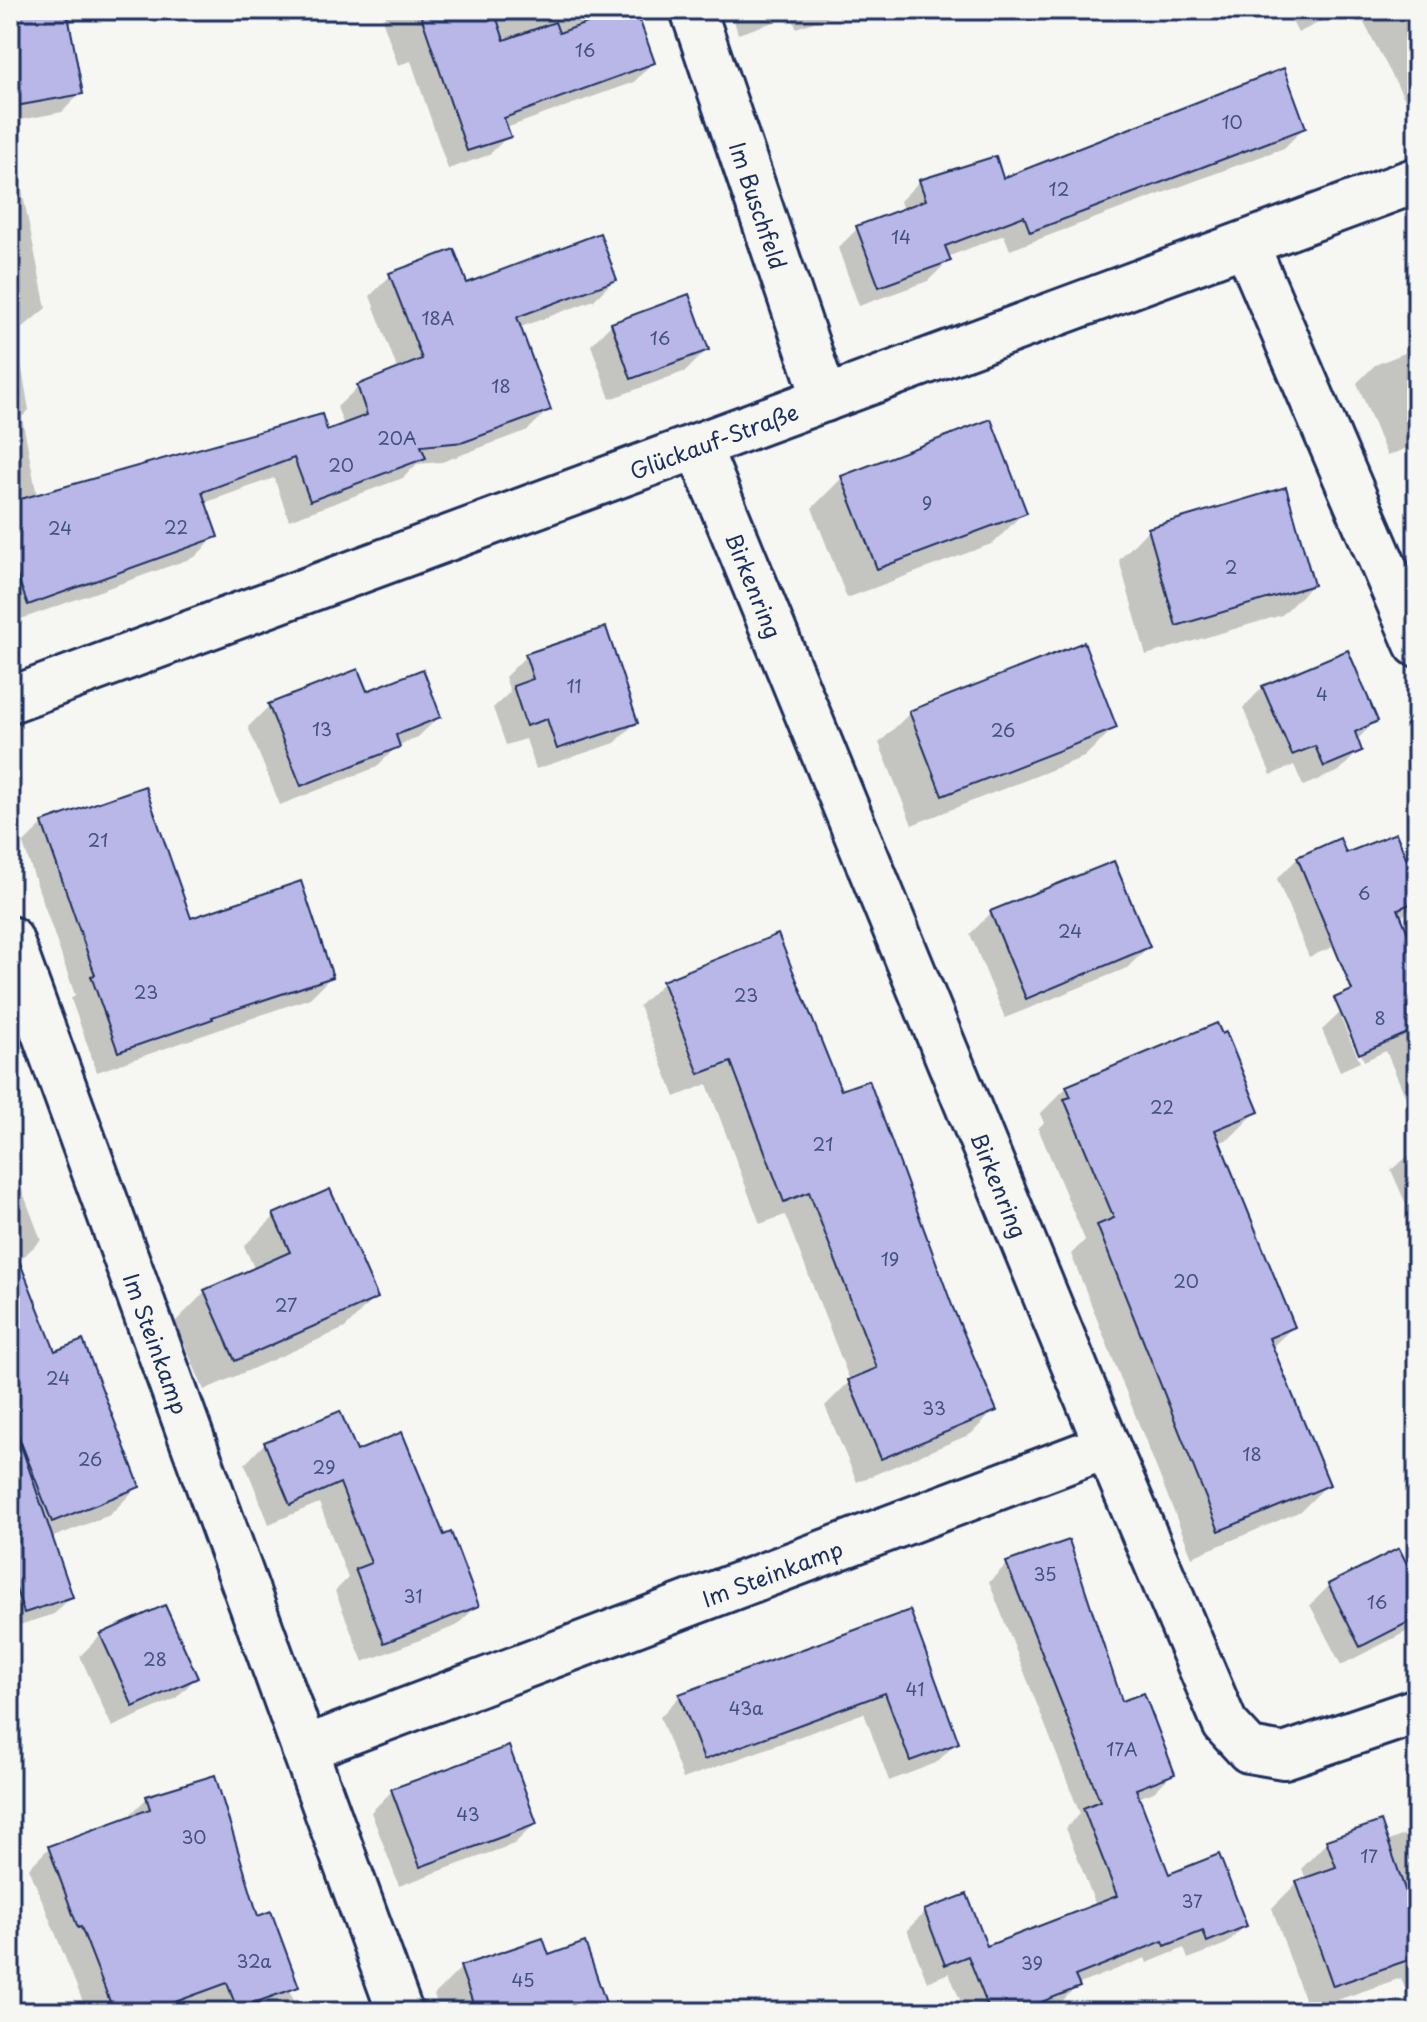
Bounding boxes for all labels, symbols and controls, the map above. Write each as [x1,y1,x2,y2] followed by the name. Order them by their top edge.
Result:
[575,36,595,63] house number: 16
[1221,108,1243,135] house number: 10
[722,137,796,273] street label: Im Buschfeld
[1049,175,1069,202] house number: 12
[891,223,911,250] house number: 14
[422,304,454,331] house number: 18A
[650,324,670,351] house number: 16
[491,372,511,399] house number: 18
[625,394,802,486] street label: Glückauf-Straße
[377,424,417,451] house number: 20A
[328,451,354,478] house number: 20
[922,489,932,516] house number: 9
[164,513,188,540] house number: 22
[48,514,72,541] house number: 24
[718,527,791,643] street label: Birkenring
[1225,553,1237,580] house number: 2
[566,672,582,699] house number: 11
[1316,680,1328,707] house number: 4
[312,715,332,742] house number: 13
[991,716,1015,743] house number: 26
[88,826,108,853] house number: 21
[1358,879,1370,906] house number: 6
[1058,917,1082,944] house number: 24
[134,978,158,1005] house number: 23
[734,981,758,1008] house number: 23
[1374,1004,1386,1031] house number: 8
[1150,1093,1174,1120] house number: 22
[964,1127,1036,1243] street label: Birkenring
[813,1130,833,1157] house number: 21
[881,1245,899,1272] house number: 19
[1173,1267,1199,1294] house number: 20
[116,1268,198,1418] street label: Im Steinkamp
[275,1291,297,1318] house number: 27
[46,1364,70,1391] house number: 24
[922,1394,946,1421] house number: 33
[1242,1440,1262,1467] house number: 18
[78,1445,102,1472] house number: 26
[313,1453,335,1480] house number: 29
[697,1531,847,1614] street label: Im Steinkamp
[1033,1560,1057,1587] house number: 35
[404,1582,422,1609] house number: 31
[1367,1588,1387,1615] house number: 16
[143,1645,167,1672] house number: 28
[906,1675,924,1702] house number: 41
[729,1694,764,1721] house number: 43a
[1106,1735,1138,1762] house number: 17A
[456,1800,480,1827] house number: 43
[181,1823,207,1850] house number: 30
[1360,1842,1378,1869] house number: 17
[1181,1887,1203,1914] house number: 37
[236,1947,272,1974] house number: 32a
[1021,1949,1043,1976] house number: 39
[512,1966,535,1993] house number: 45

